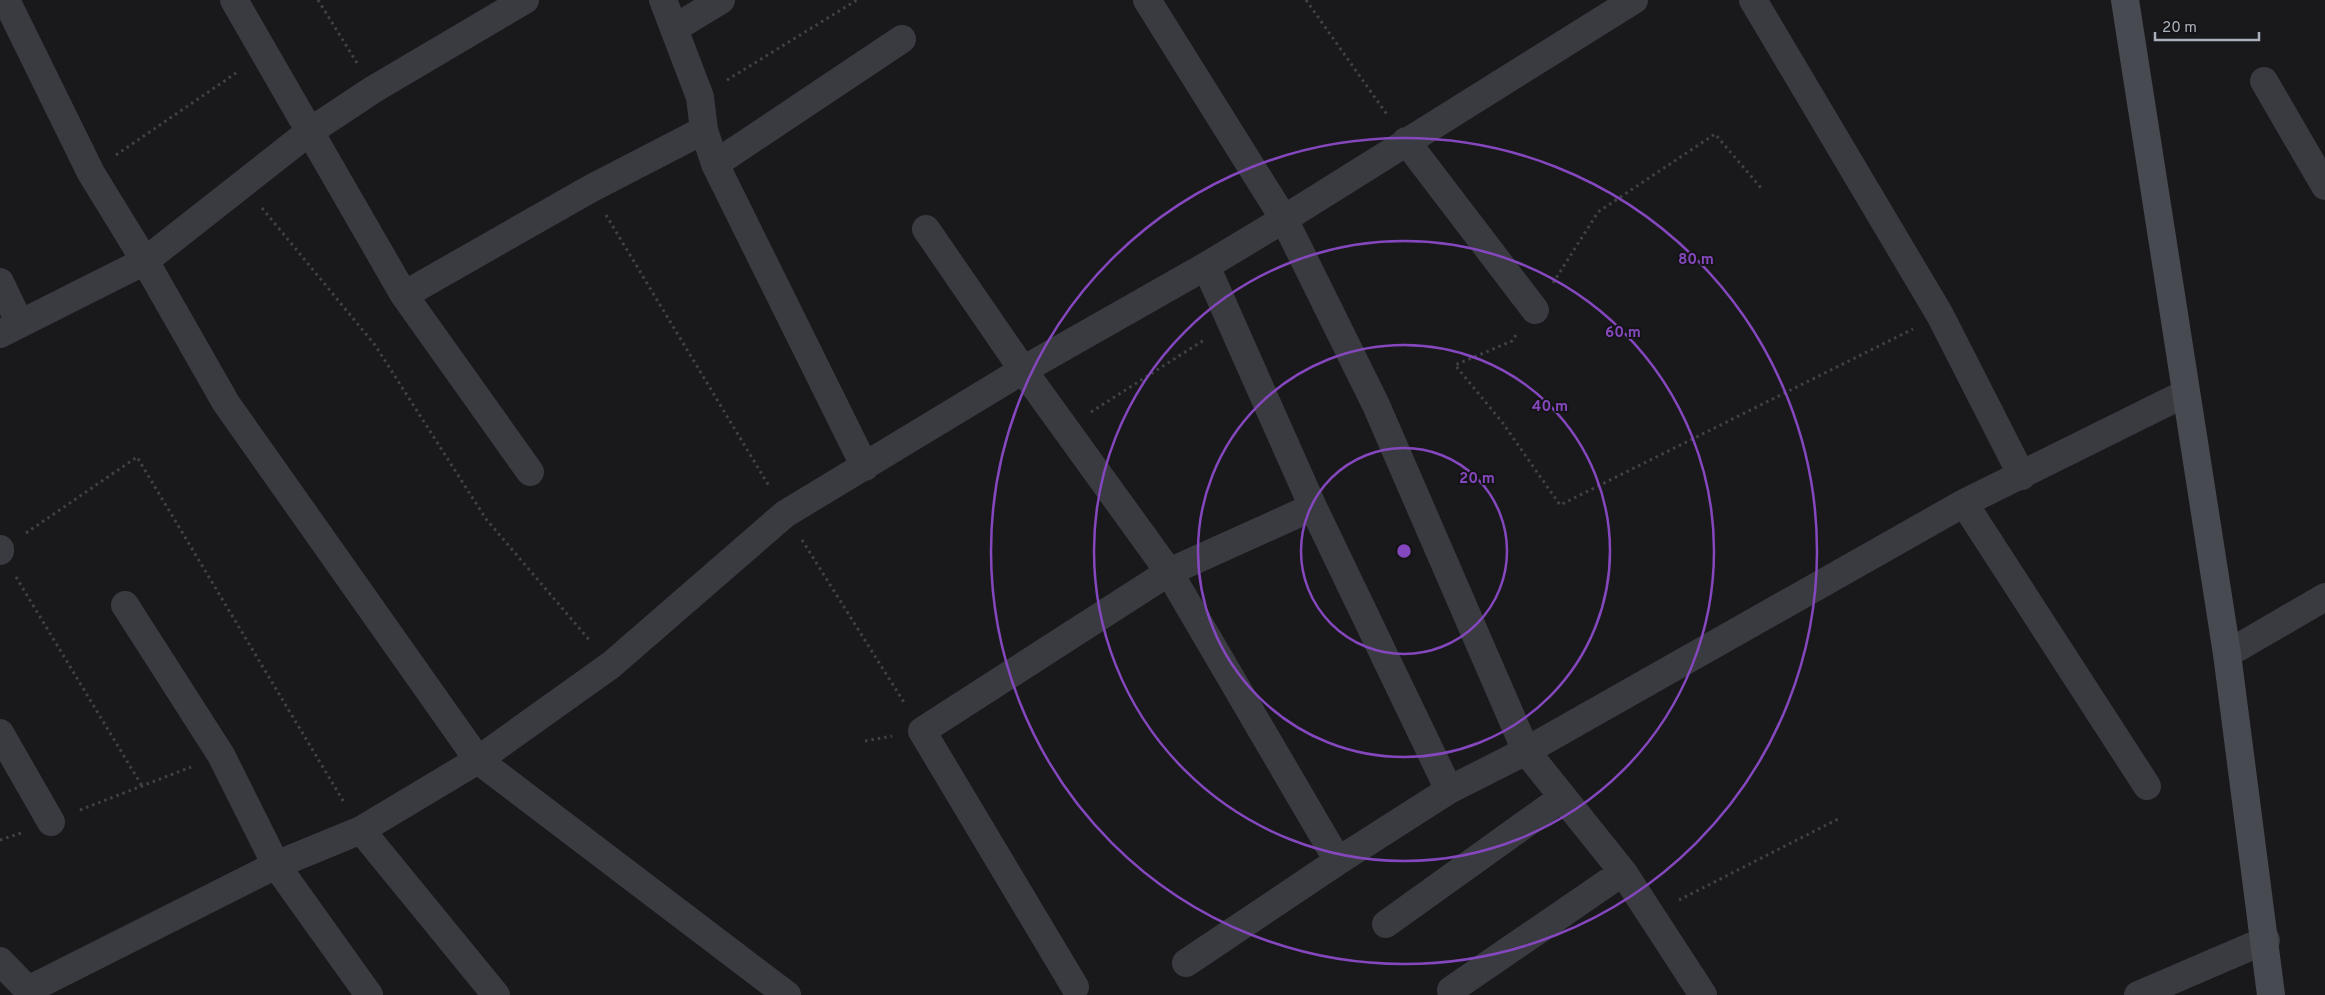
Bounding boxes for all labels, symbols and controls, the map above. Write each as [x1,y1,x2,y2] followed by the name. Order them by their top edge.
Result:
[2155,10,2259,42] scale bar
[2162,19,2197,38] text: 20 m
[1678,251,1714,270] text: 80 m
[1605,324,1641,343] text: 60 m
[1532,398,1568,417] text: 40 m
[1459,470,1495,489] text: 20 m
[1395,542,1413,560] centre of rings

